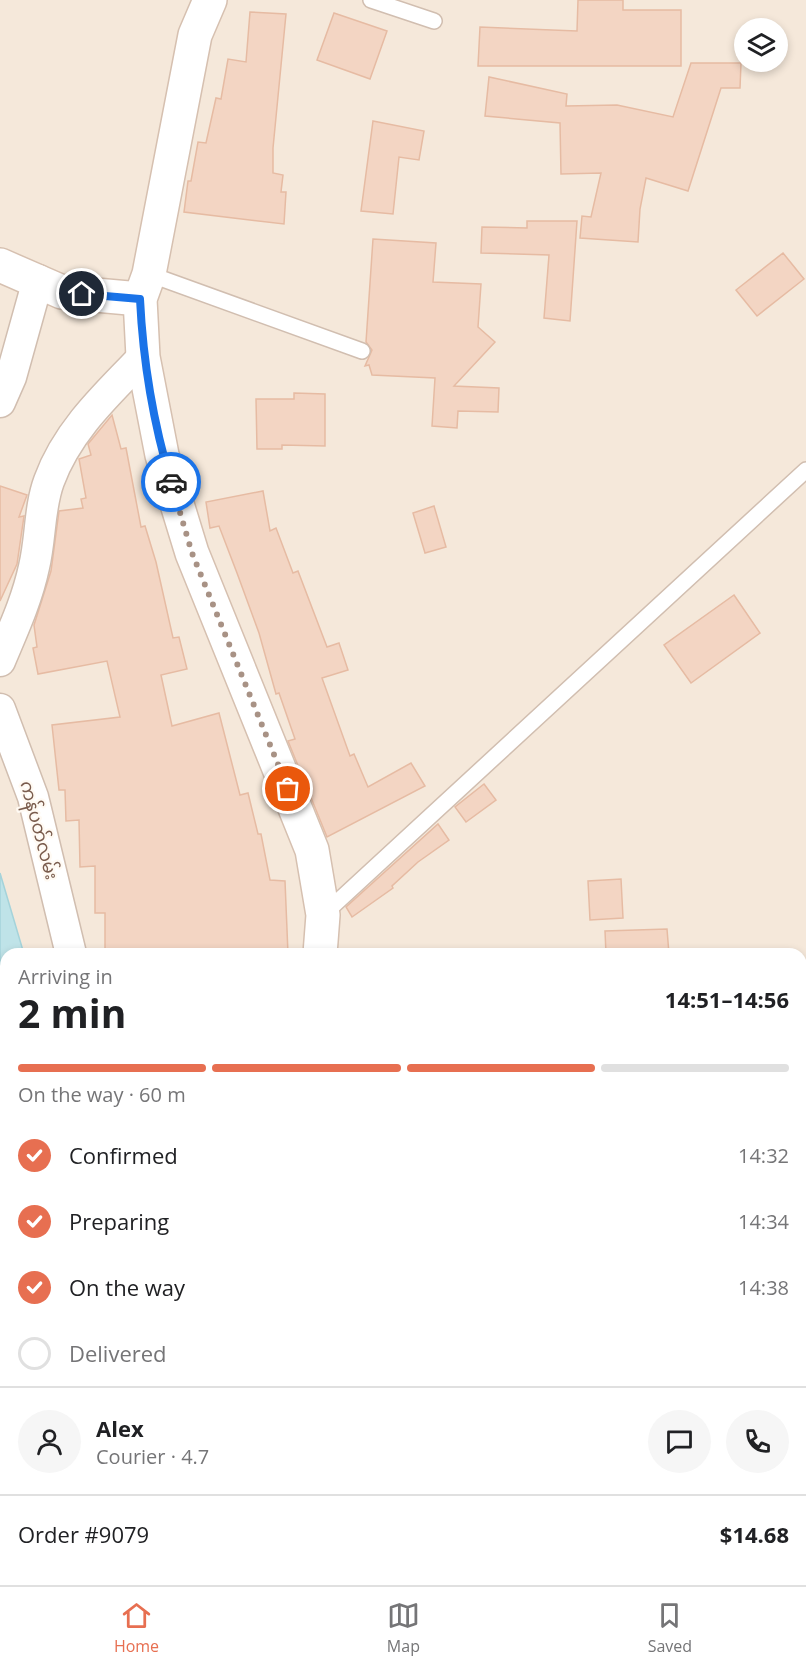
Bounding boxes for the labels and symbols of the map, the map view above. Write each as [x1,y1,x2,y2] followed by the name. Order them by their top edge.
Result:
[56,268,107,319] pin
[141,452,201,512] courier
[262,763,313,814] pin
[11,778,65,883] street label: ကန်ပတ်လမ်း

